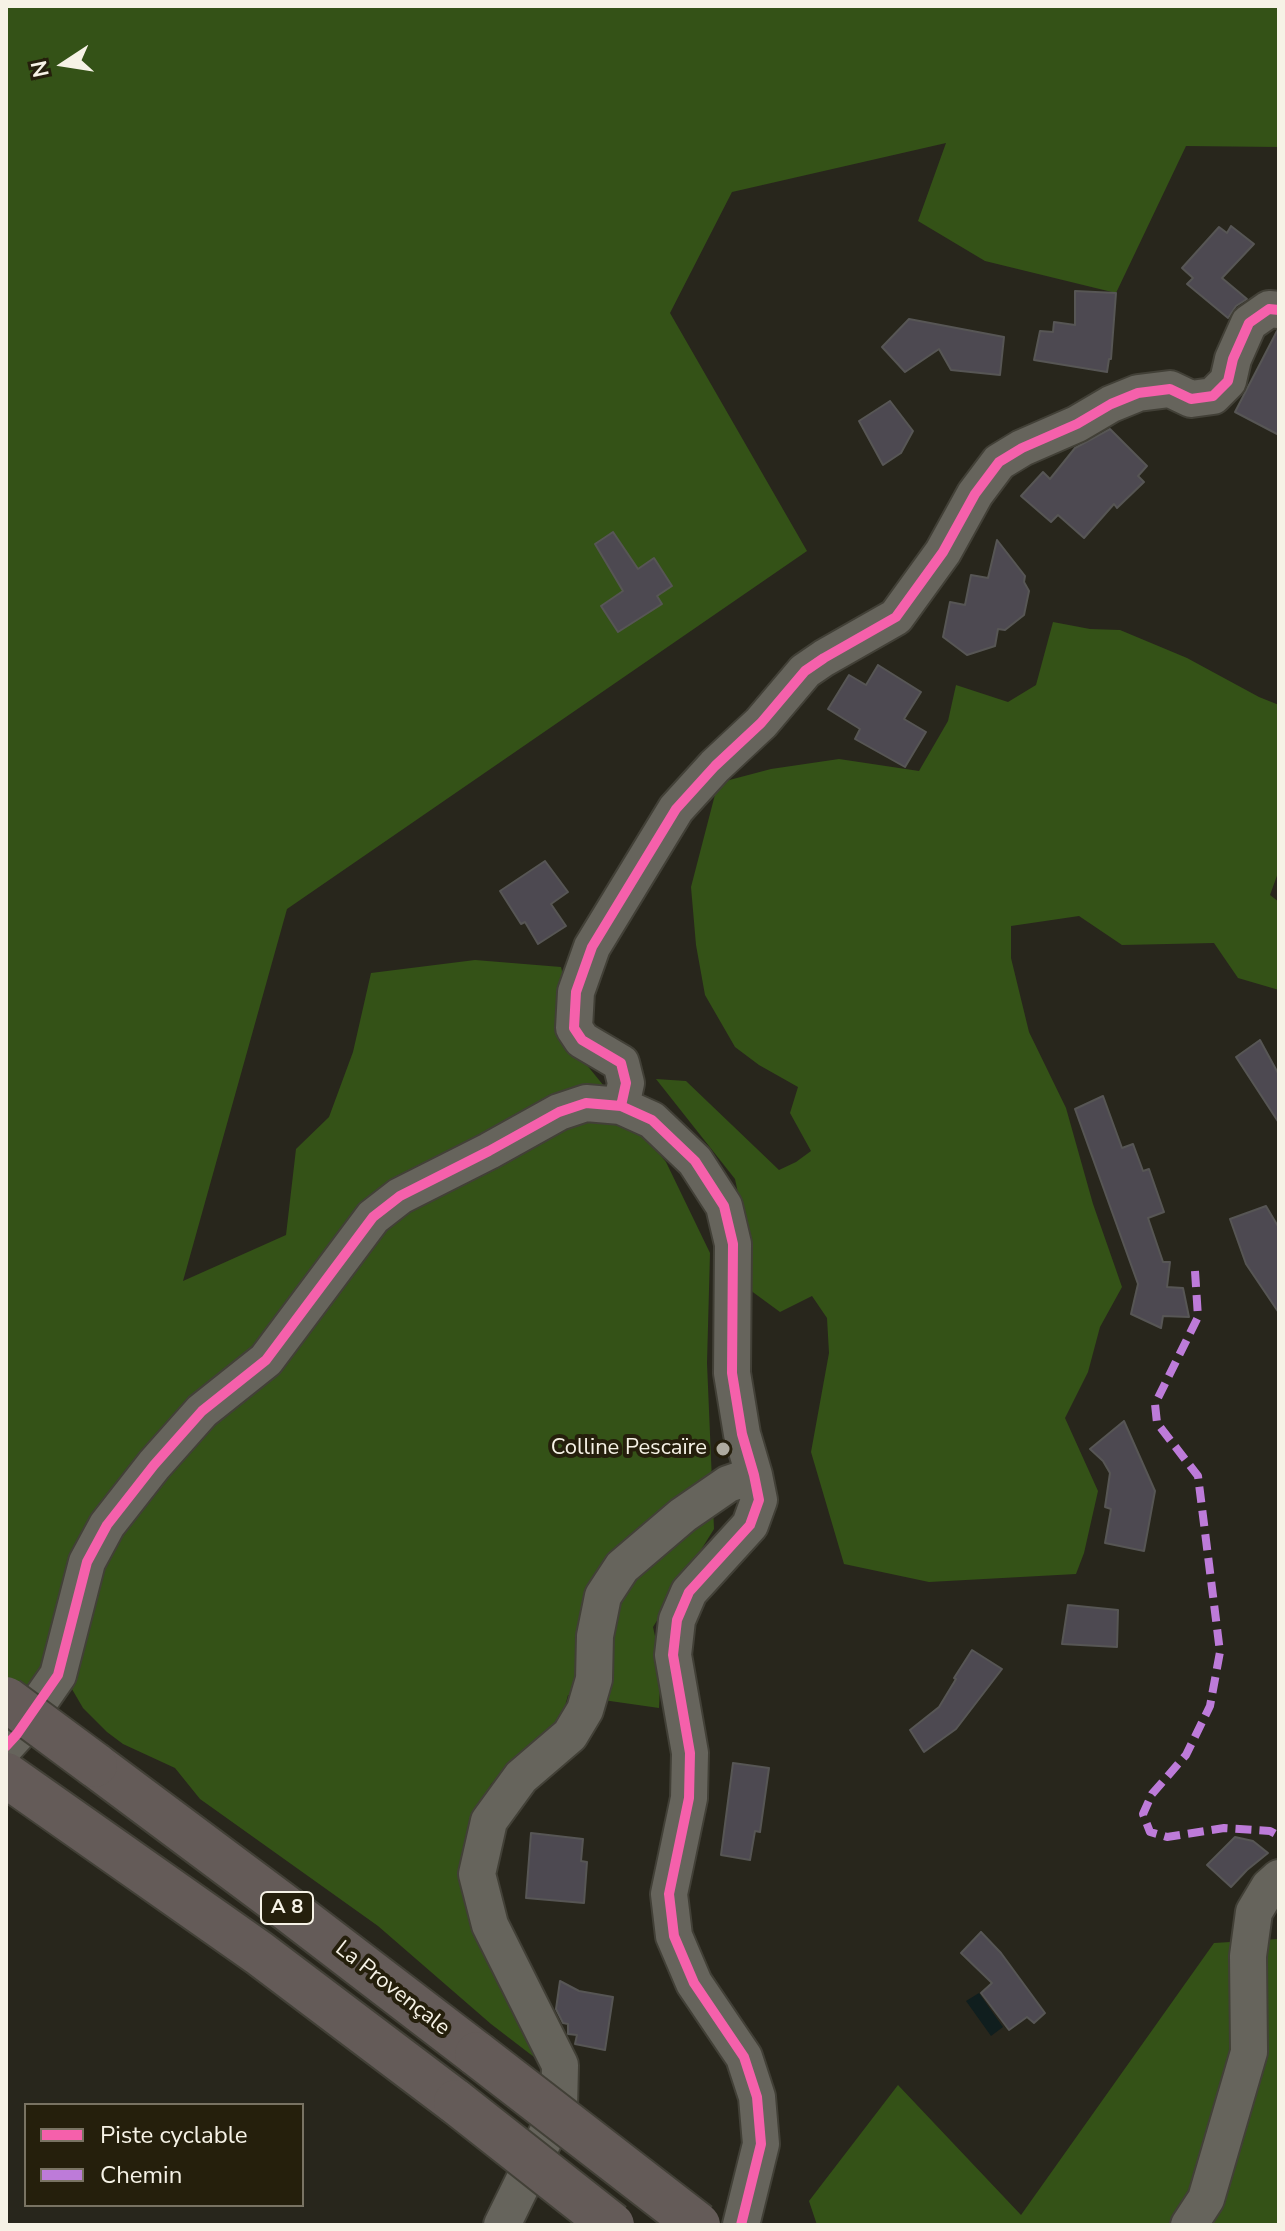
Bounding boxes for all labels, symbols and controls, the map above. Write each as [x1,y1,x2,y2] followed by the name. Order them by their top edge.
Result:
[24,24,104,104] north arrow
[24,58,57,80] text: N
[551,1436,707,1462] place label: Colline Pescaïre
[714,1440,732,1458] marker: Colline Pescaïre
[261,1892,313,1924] road number: A 8
[329,1936,455,2042] street label: La Provençale
[24,2103,304,2207] legend
[100,2119,247,2151] text: Piste cyclable
[100,2159,182,2191] text: Chemin

